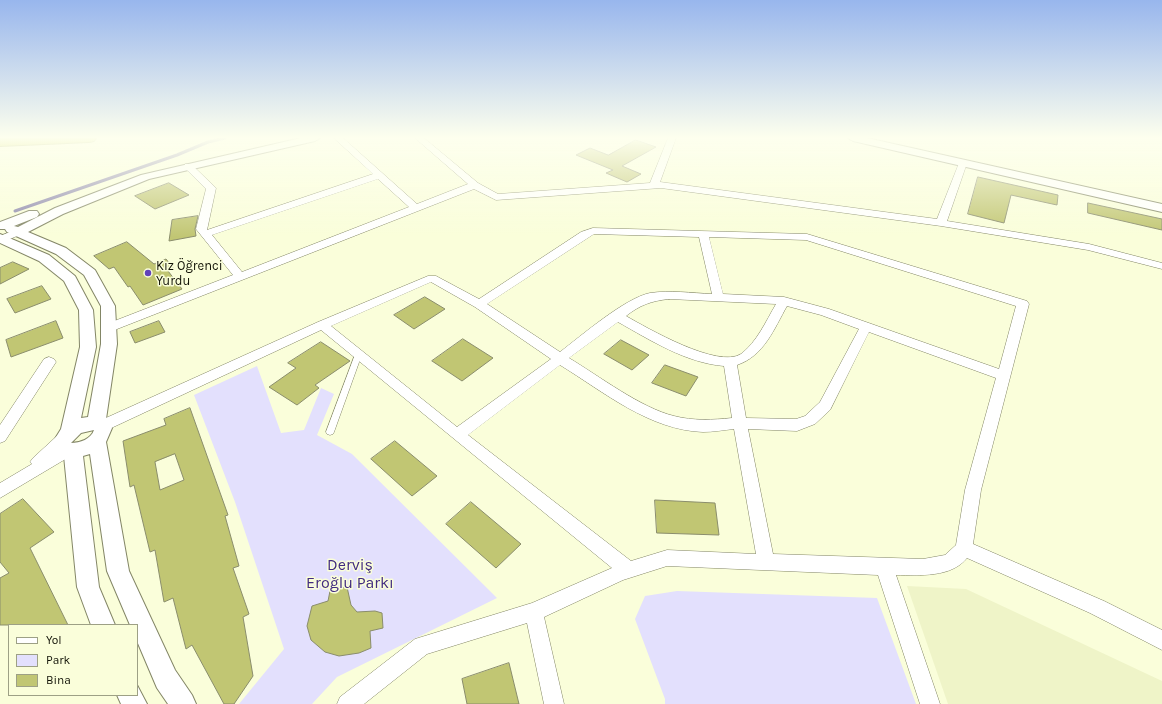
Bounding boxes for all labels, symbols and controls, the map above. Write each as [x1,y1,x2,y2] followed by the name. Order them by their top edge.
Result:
[156,258,223,289] place label: Kız Öğrenci Yurdu
[143,268,153,278] marker: Kız Öğrenci Yurdu
[306,555,394,593] park label: Derviş Eroğlu Parkı
[8,624,138,696] legend
[46,633,62,647] text: Yol
[46,653,70,667] text: Park
[46,673,71,687] text: Bina

